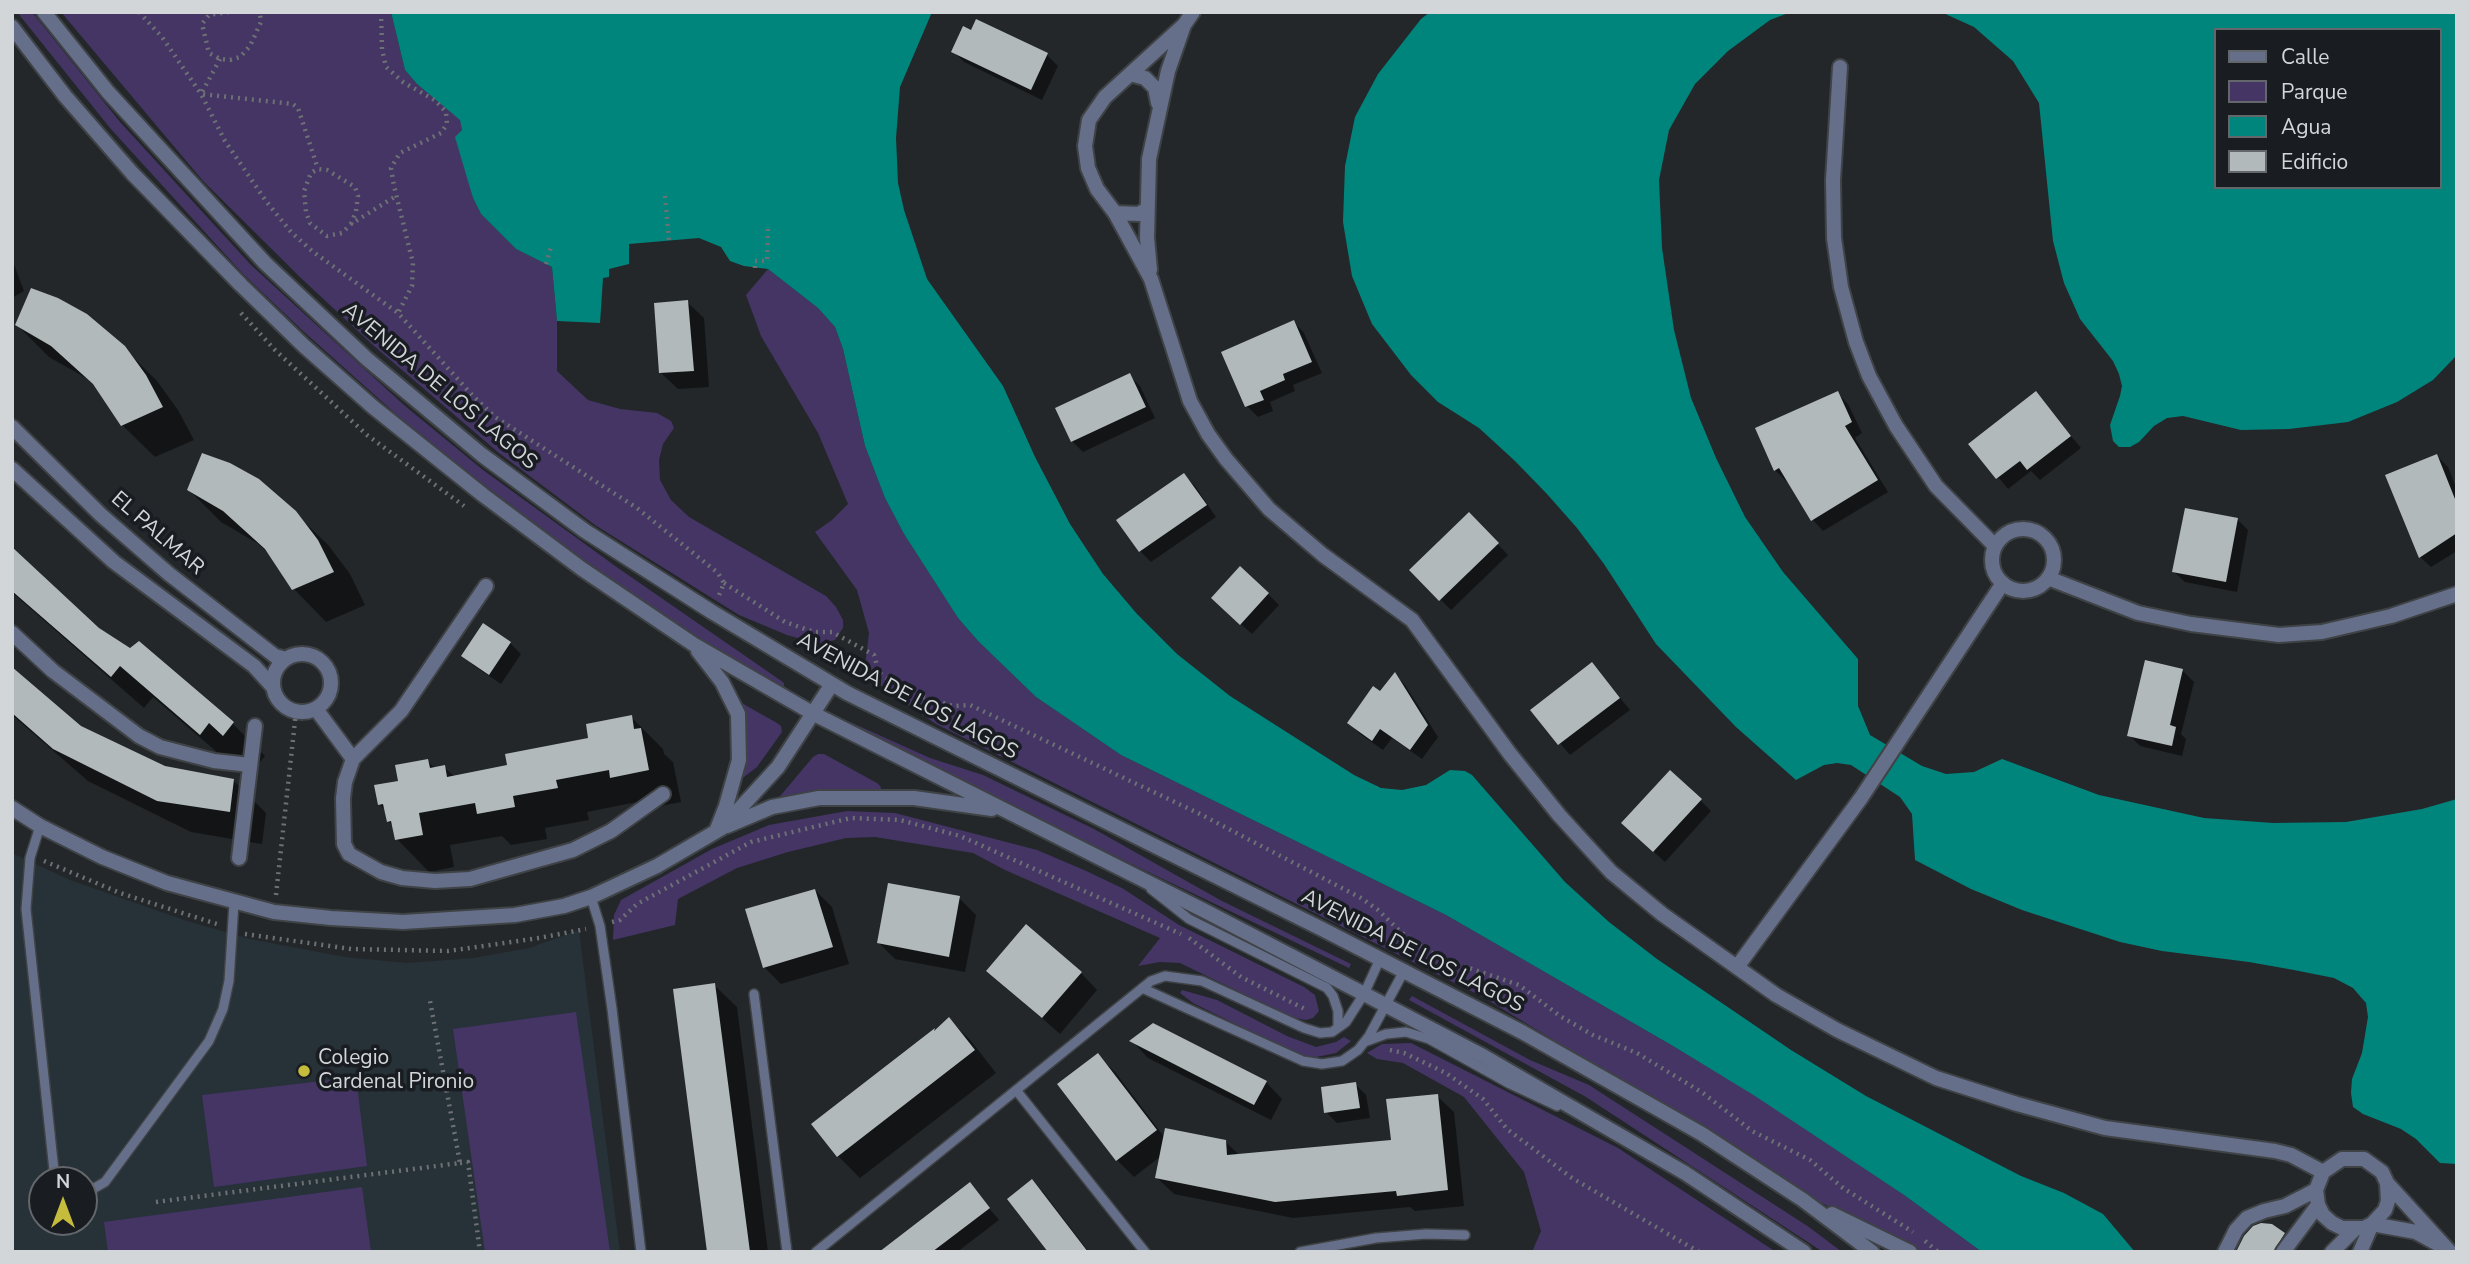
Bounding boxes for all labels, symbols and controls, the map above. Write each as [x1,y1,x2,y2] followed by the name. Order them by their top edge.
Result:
[2214,28,2441,189] legend
[2281,43,2329,71] text: Calle
[2281,78,2348,106] text: Parque
[2281,113,2331,141] text: Agua
[2281,148,2348,176] text: Edificio
[337,298,541,476] street label: AVENIDA DE LOS LAGOS
[105,487,209,581] street label: EL PALMAR
[792,628,1022,766] street label: AVENIDA DE LOS LAGOS
[1297,885,1527,1019] street label: AVENIDA DE LOS LAGOS
[318,1046,474,1096] place label: Colegio Cardenal Pironio
[296,1063,312,1079] marker: Colegio Cardenal Pironio
[28,1166,98,1236] north arrow
[56,1169,70,1195] text: N

